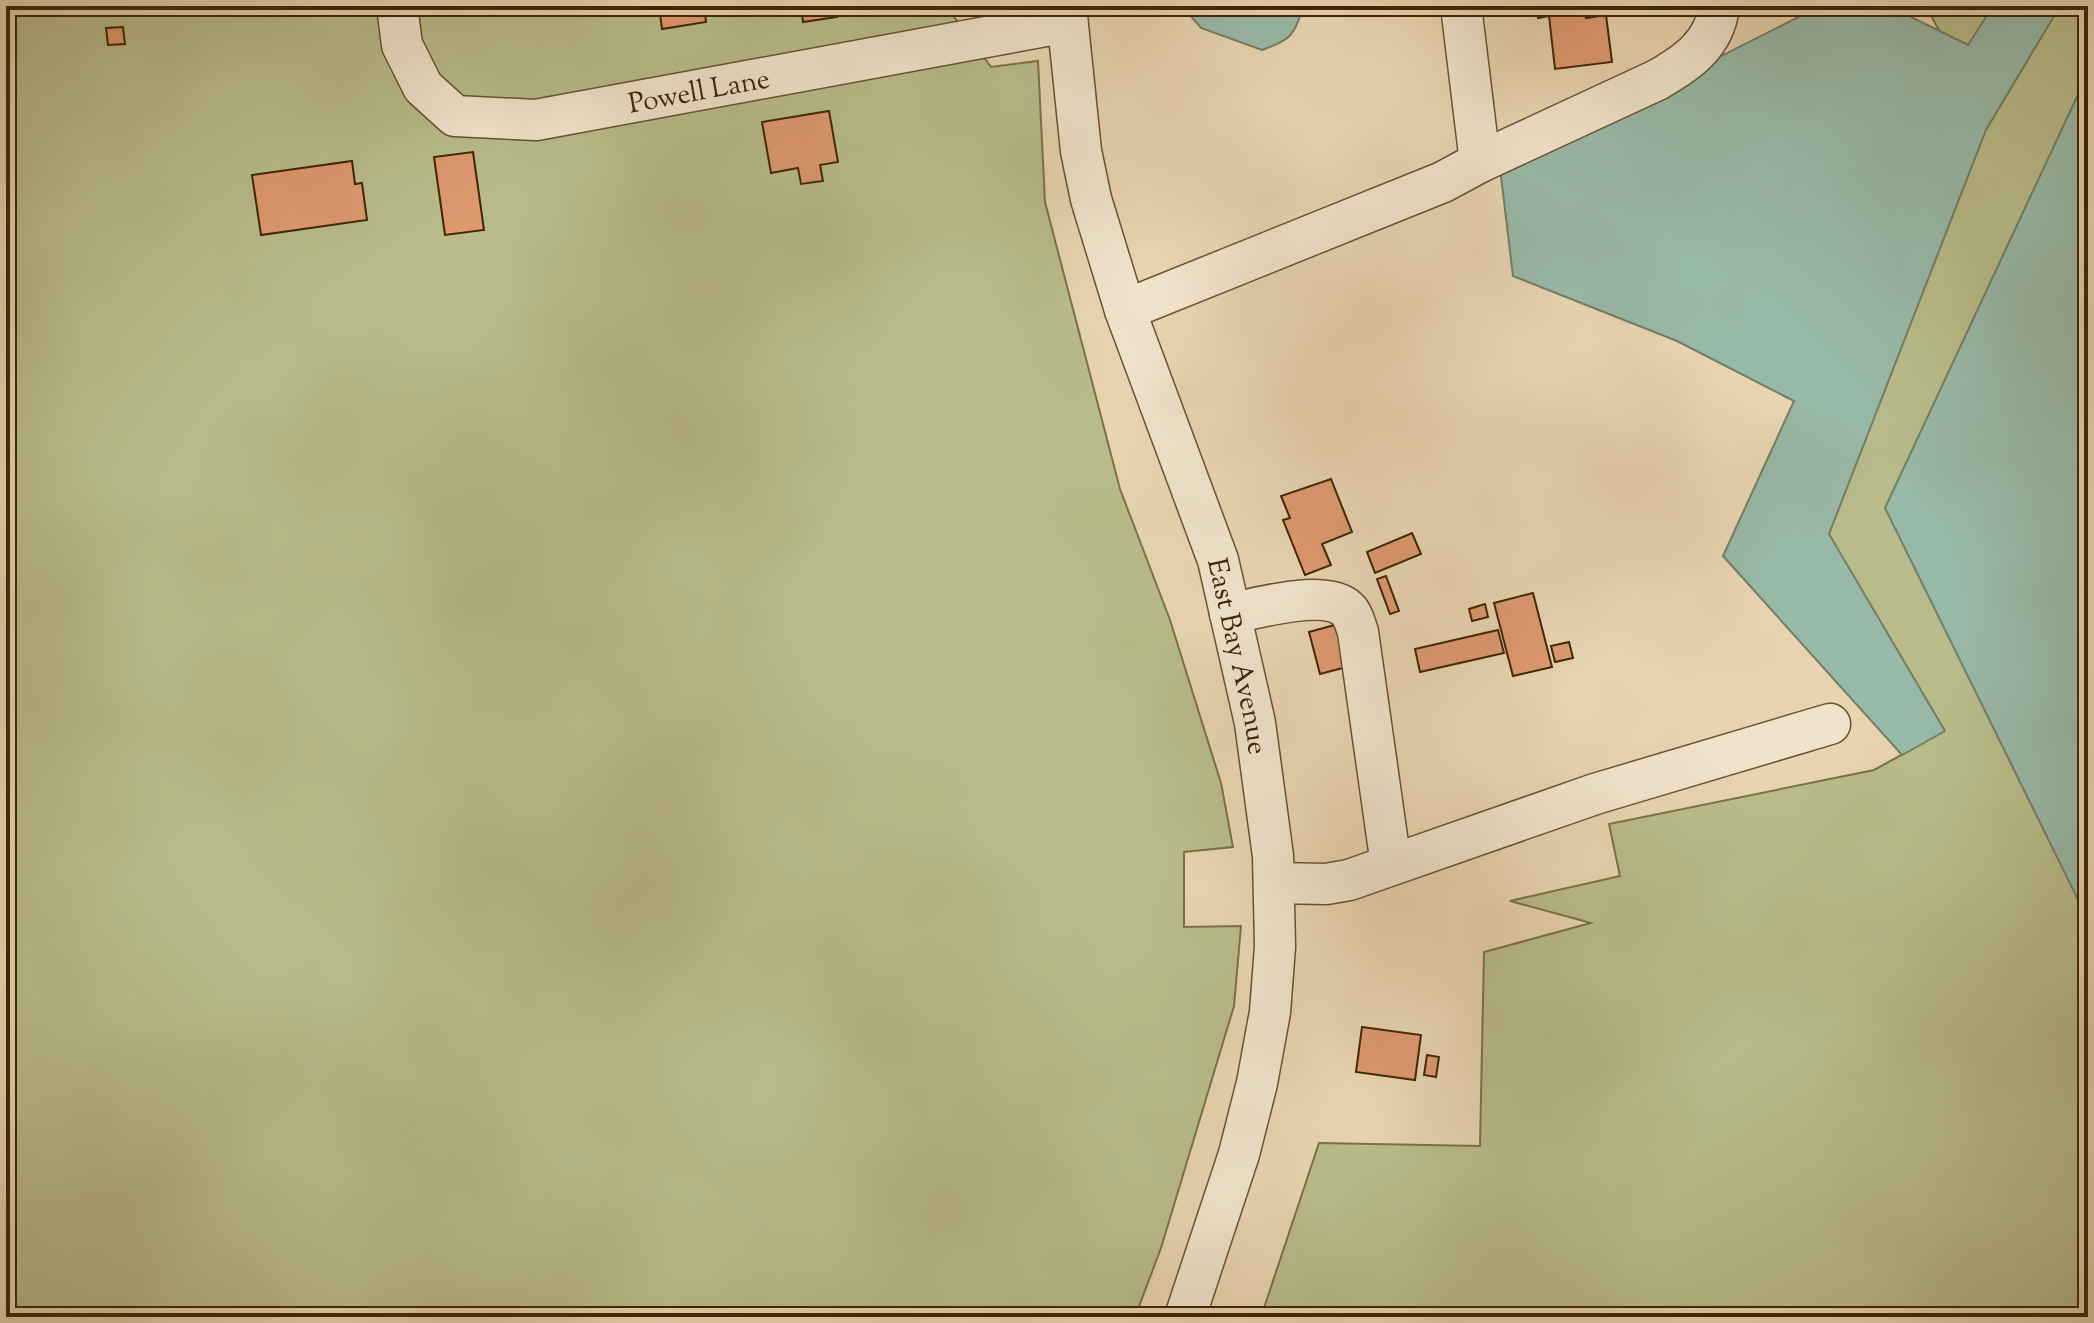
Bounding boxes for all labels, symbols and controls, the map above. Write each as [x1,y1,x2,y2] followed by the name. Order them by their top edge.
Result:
[625,60,773,126] street label: Powell Lane
[1195,555,1276,757] street label: East Bay Avenue

